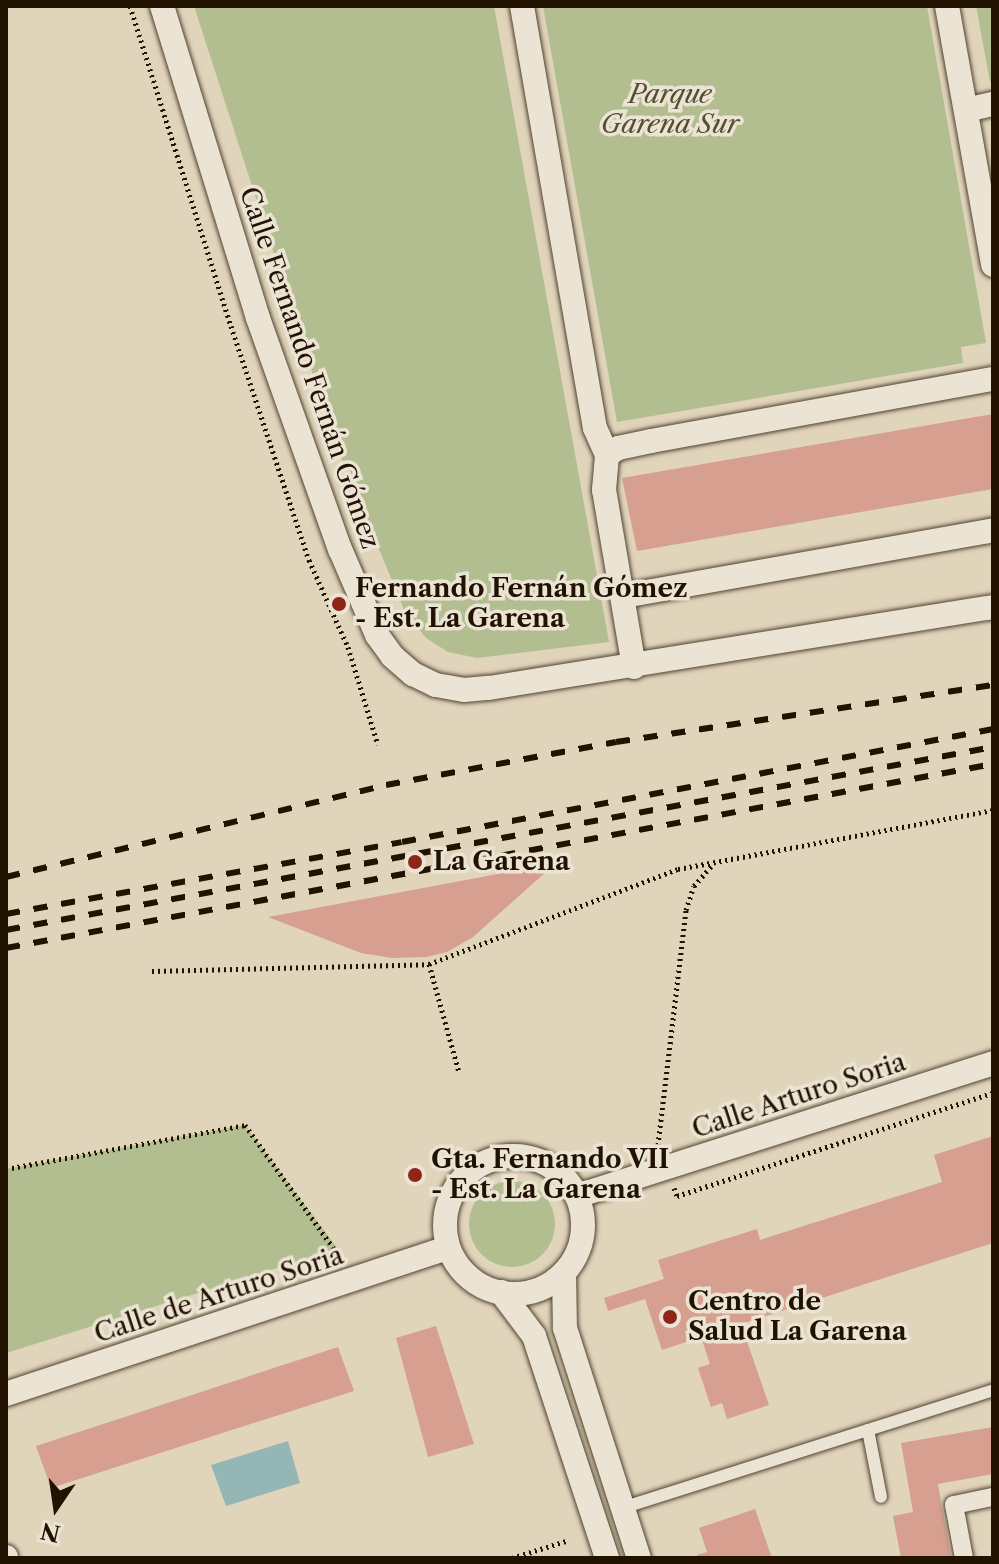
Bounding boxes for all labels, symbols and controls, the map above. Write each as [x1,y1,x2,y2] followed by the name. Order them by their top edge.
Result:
[601,79,739,140] park label: Parque Garena Sur
[232,183,386,553] street label: Calle Fernando Fernán Gómez
[355,573,688,634] place label: Fernando Fernán Gómez - Est. La Garena
[330,595,348,613] marker: Fernando Fernán Gómez - Est. La Garena
[433,846,570,878] place label: La Garena
[404,851,426,873] marker: La Garena
[688,1047,910,1145] street label: Calle Arturo Soria
[431,1144,670,1206] place label: Gta. Fernando VII - Est. La Garena
[406,1166,424,1184] marker: Gta. Fernando VII - Est. La Garena
[90,1240,348,1350] street label: Calle de Arturo Soria
[688,1286,907,1348] place label: Centro de Salud La Garena
[659,1306,681,1328] marker: Centro de Salud La Garena
[16,1468,96,1548] north arrow
[38,1517,63,1547] text: N

